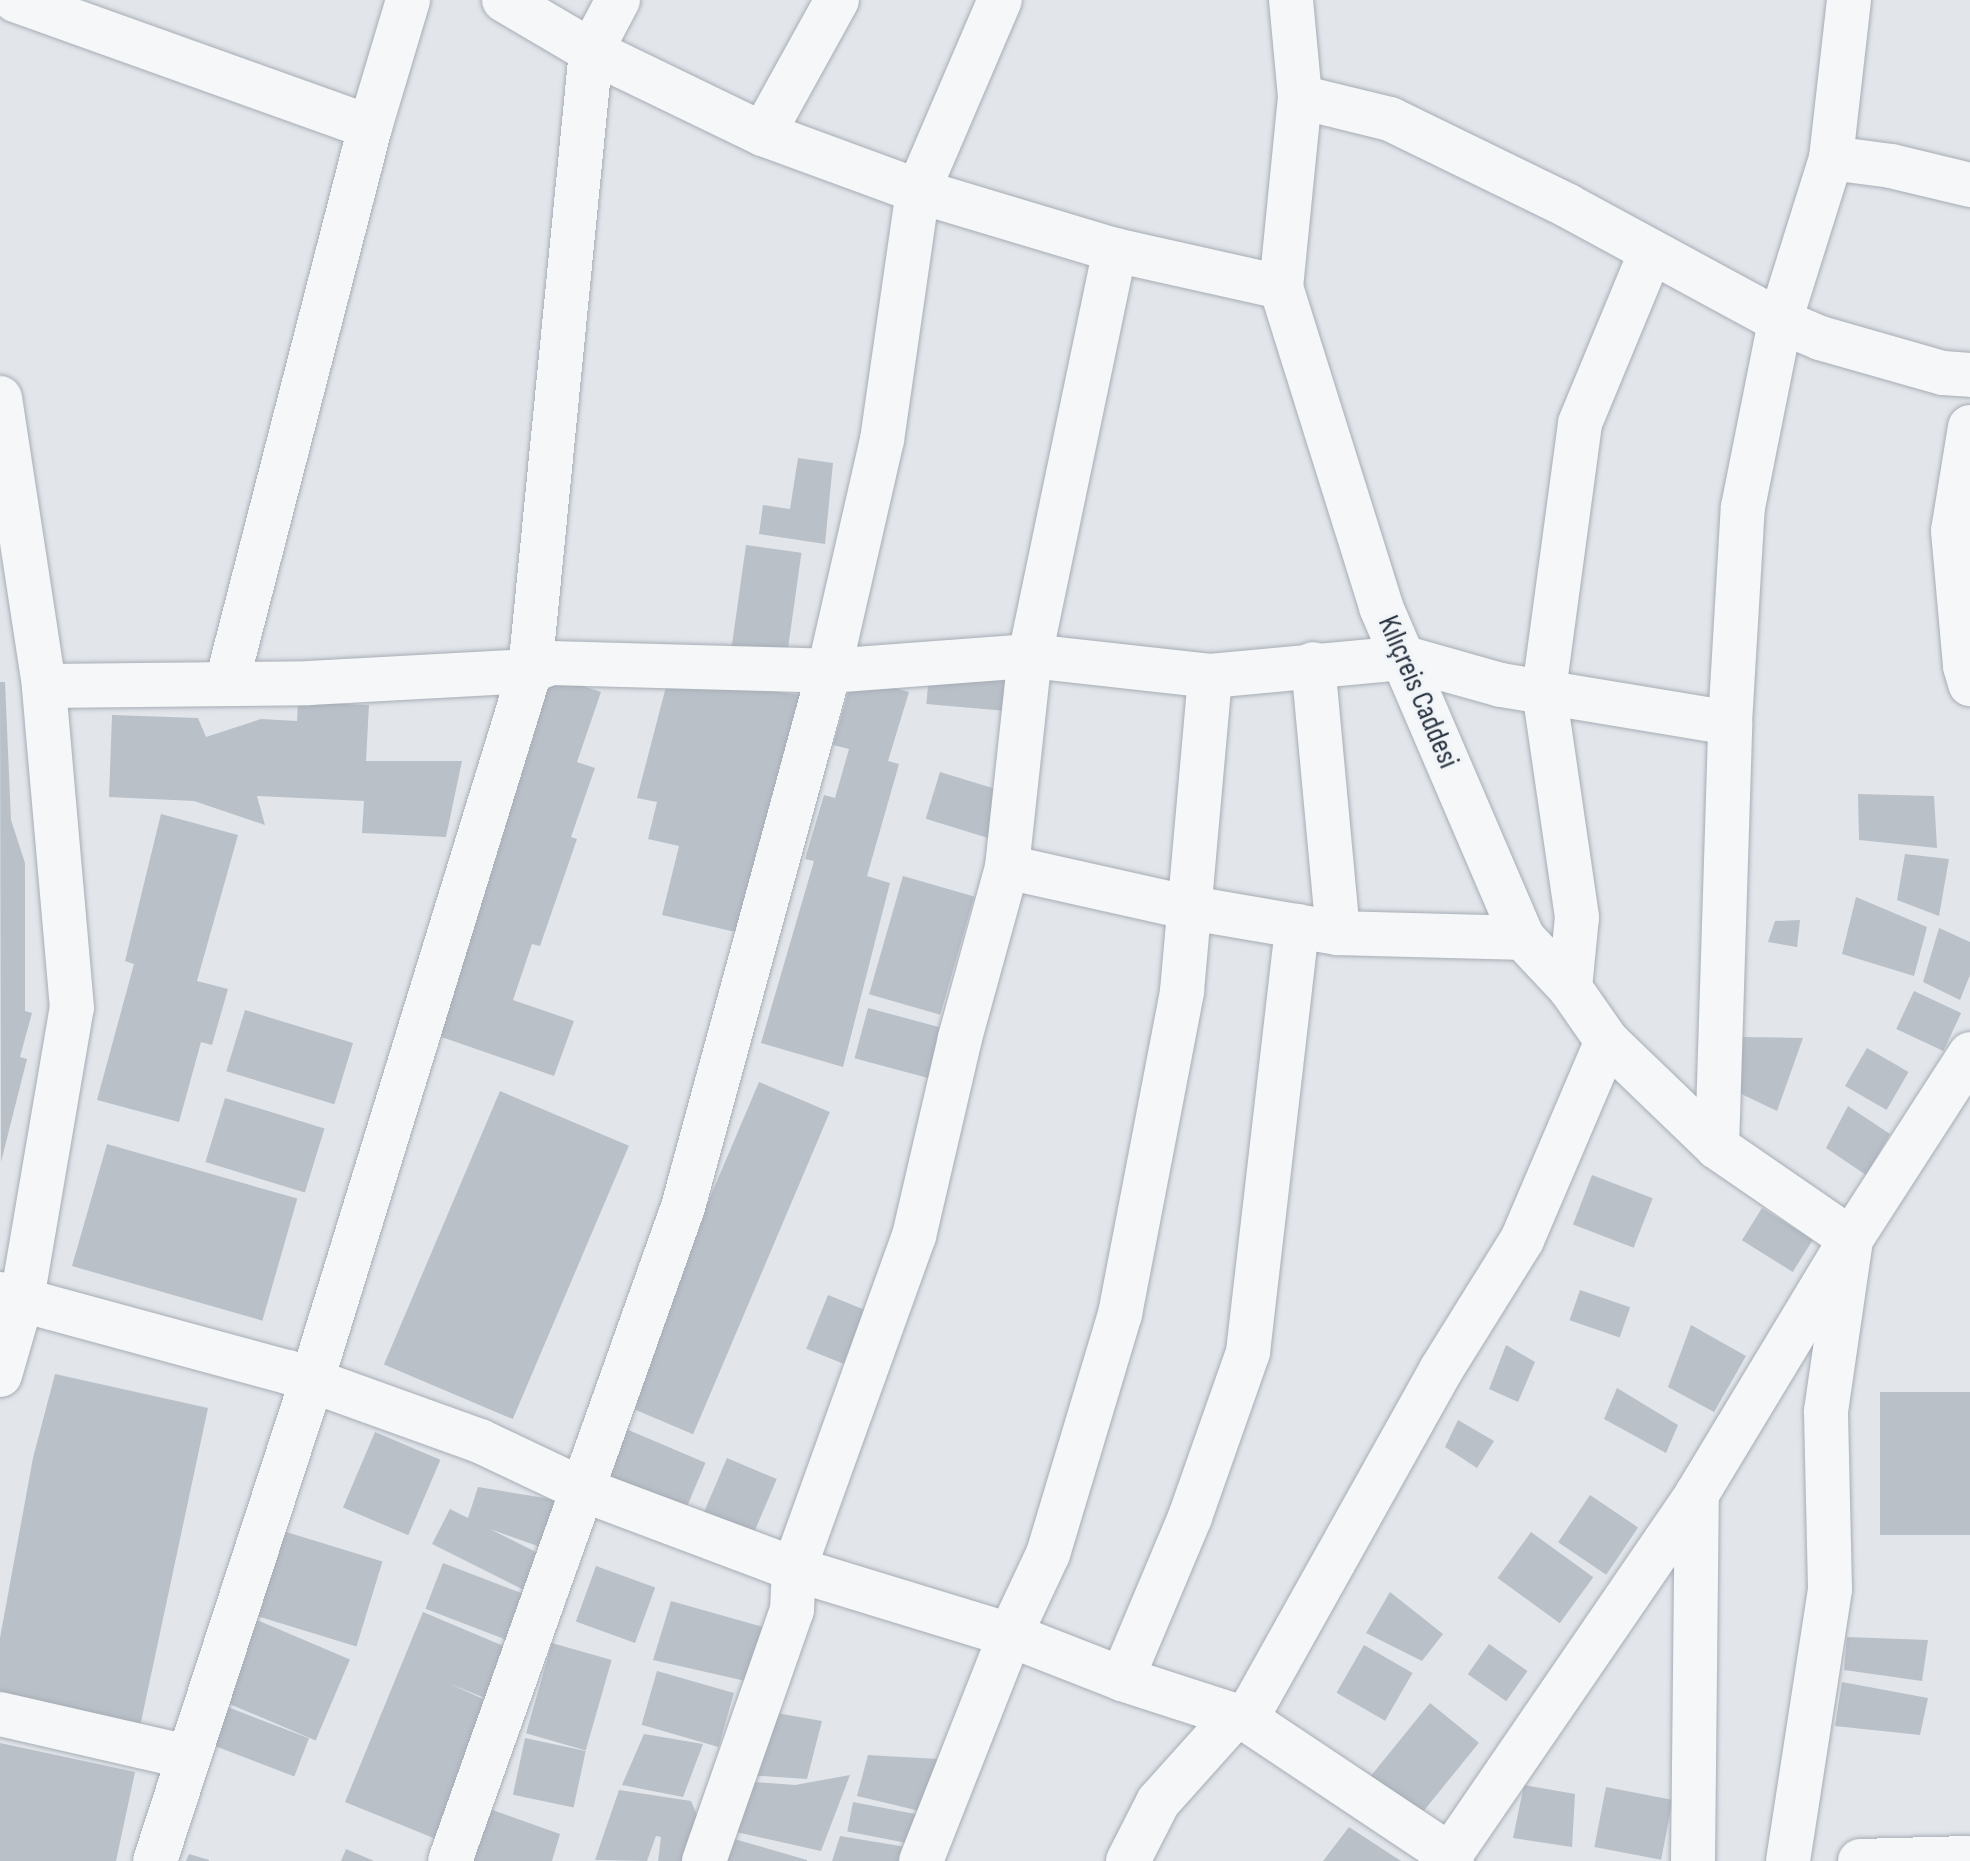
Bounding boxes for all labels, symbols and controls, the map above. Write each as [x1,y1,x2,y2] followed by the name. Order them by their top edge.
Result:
[1370,610,1466,774] street label: Kılıçreis Caddesi

